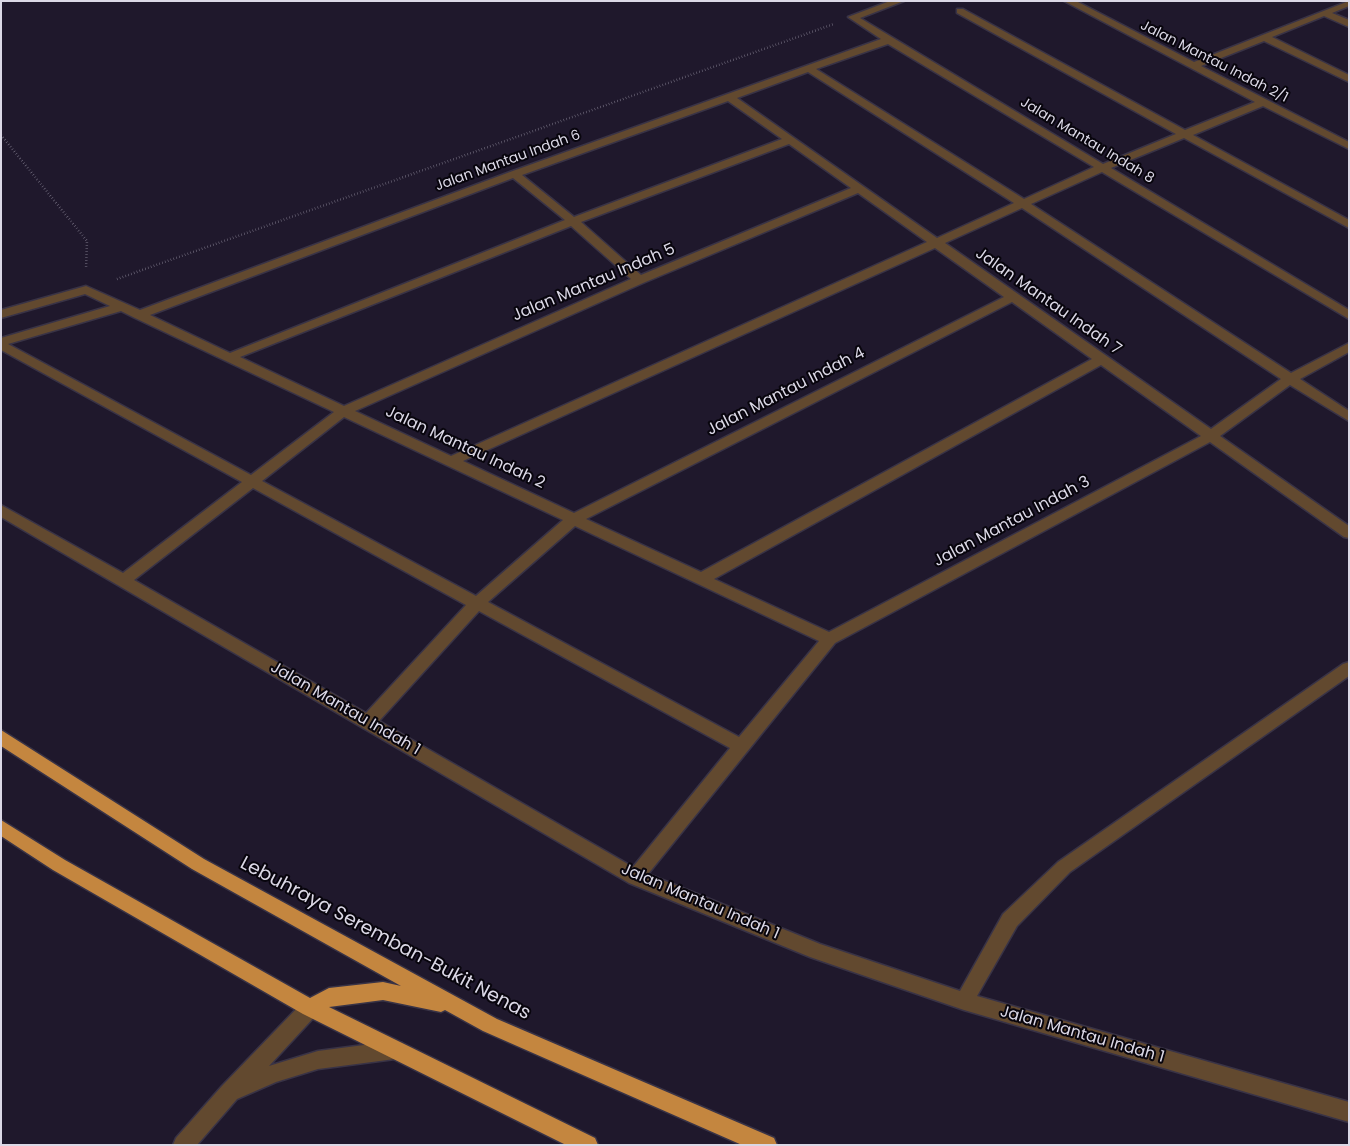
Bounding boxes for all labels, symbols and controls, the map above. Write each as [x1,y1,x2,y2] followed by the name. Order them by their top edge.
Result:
[1137,17,1291,107] street label: Jalan Mantau Indah 2/1
[1017,94,1157,188] street label: Jalan Mantau Indah 8
[433,127,583,195] street label: Jalan Mantau Indah 6
[510,240,678,326] street label: Jalan Mantau Indah 5
[971,244,1125,360] street label: Jalan Mantau Indah 7
[704,344,868,440] street label: Jalan Mantau Indah 4
[382,403,548,493] street label: Jalan Mantau Indah 2
[931,473,1093,571] street label: Jalan Mantau Indah 3
[267,658,423,760] street label: Jalan Mantau Indah 1
[236,852,534,1026] street label: Lebuhraya Seremban-Bukit Nenas
[618,860,782,944] street label: Jalan Mantau Indah 1
[998,1002,1166,1068] street label: Jalan Mantau Indah 1

